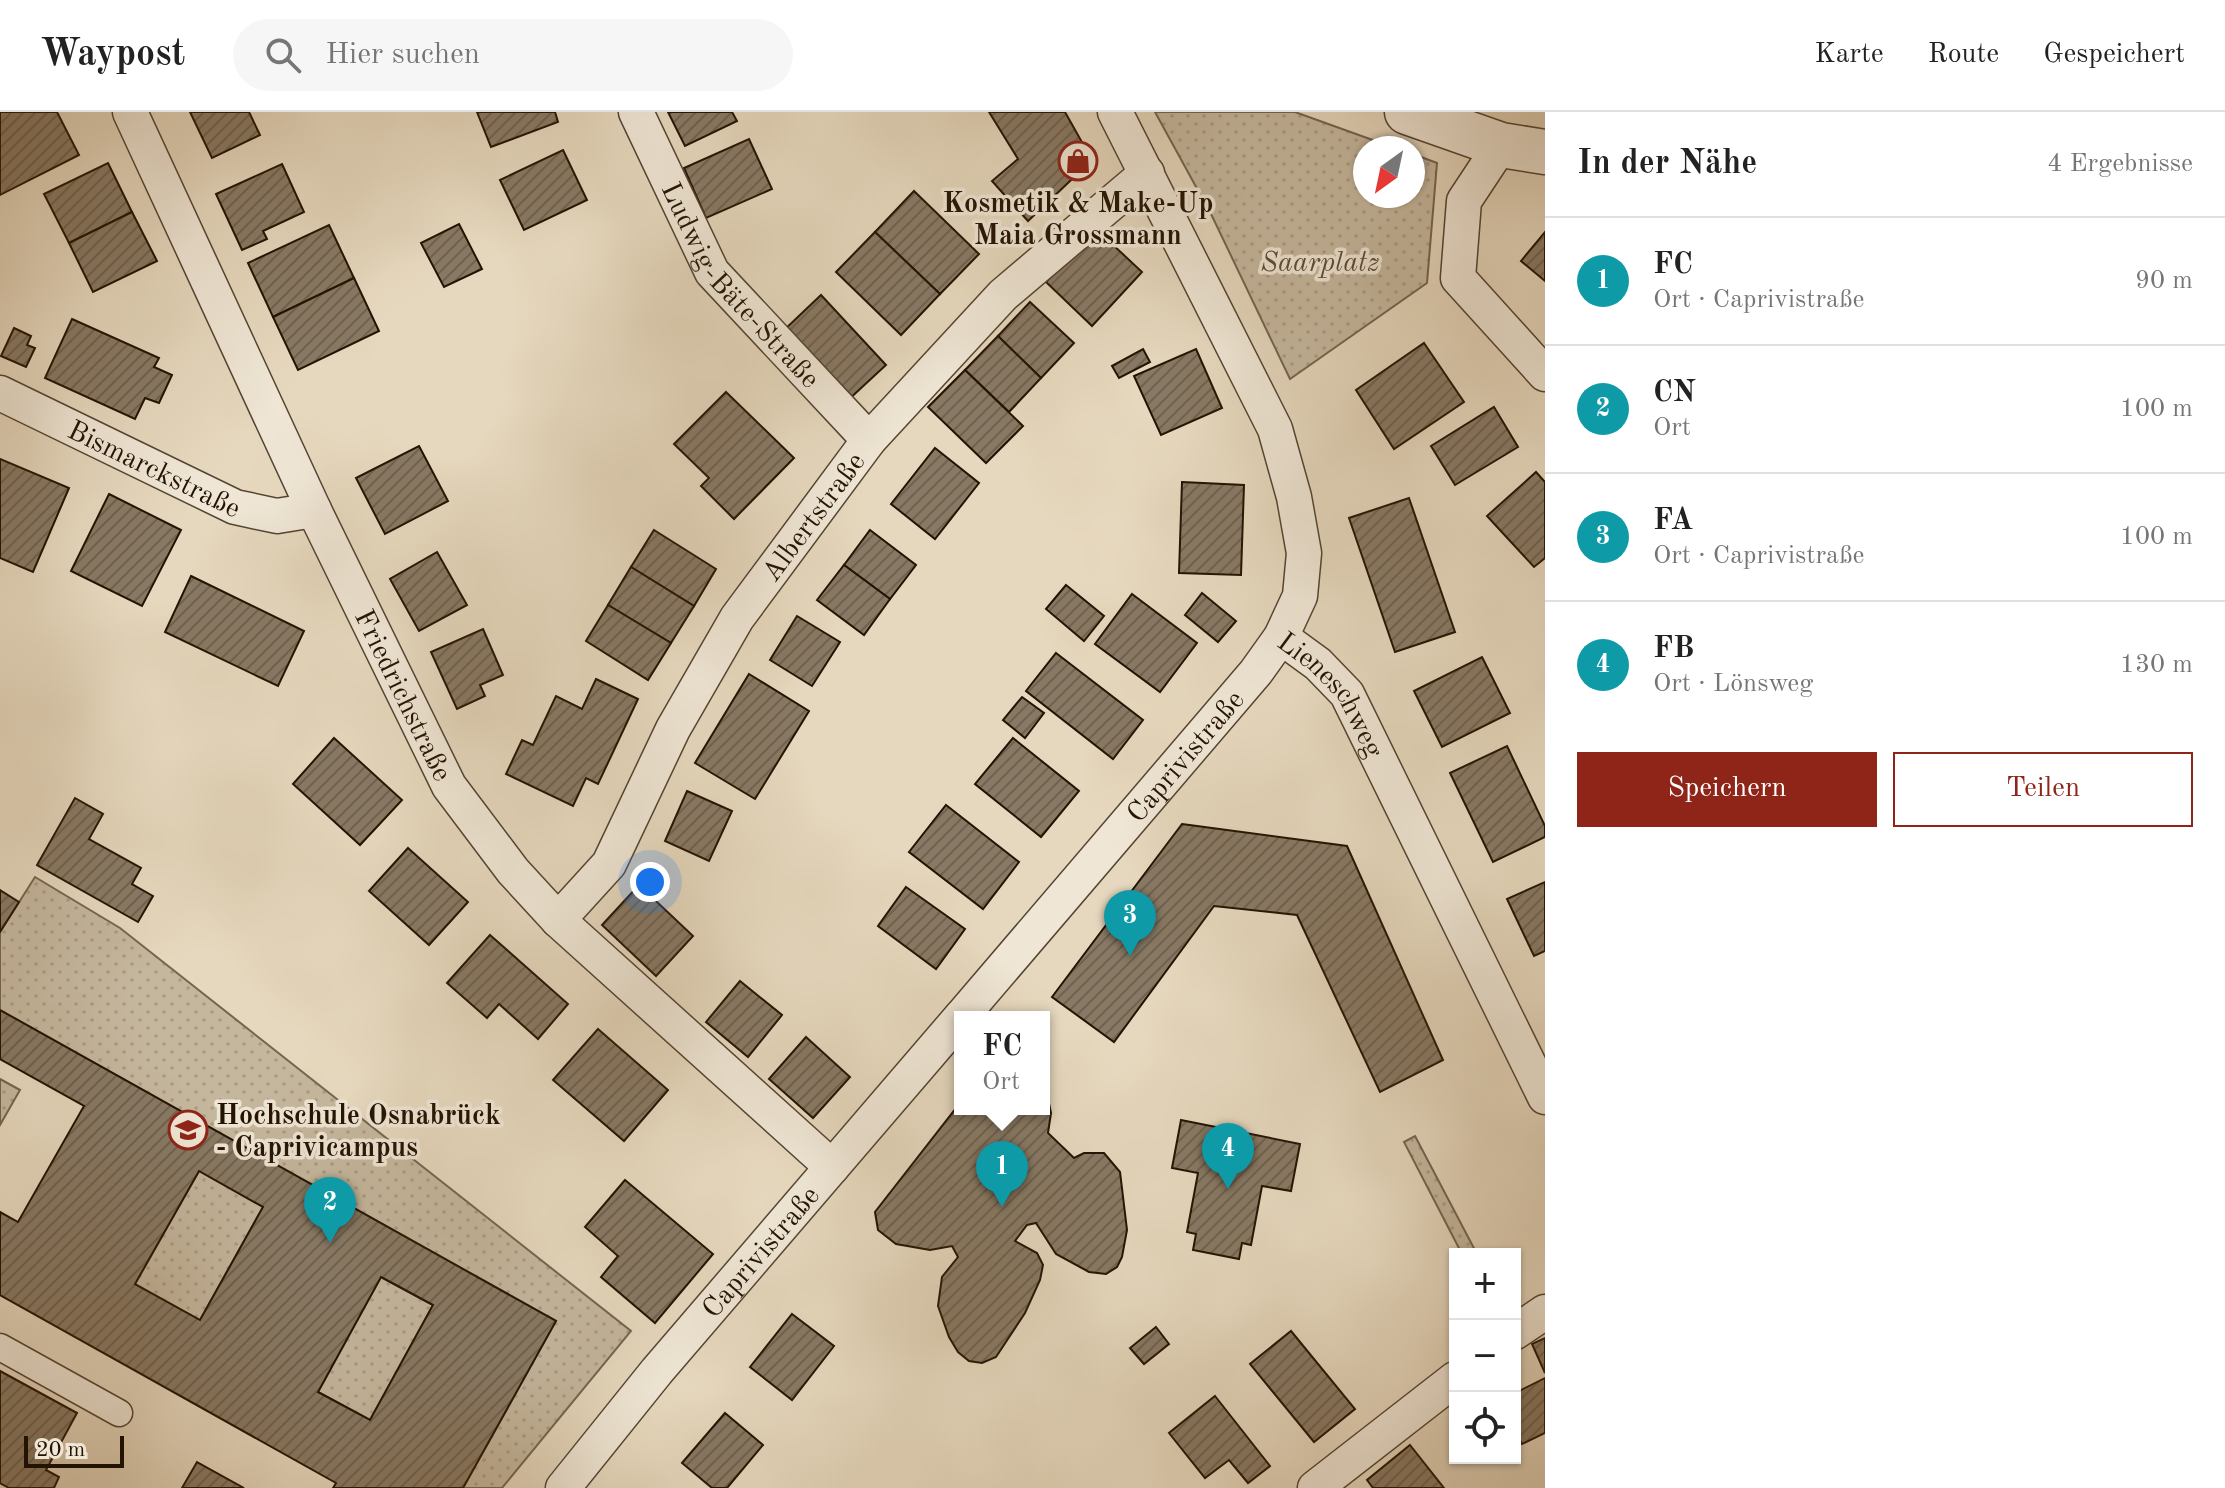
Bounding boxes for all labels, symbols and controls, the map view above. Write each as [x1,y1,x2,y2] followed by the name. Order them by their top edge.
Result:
[233,19,793,91] search box
[261,33,305,77] icon: search
[40,36,185,74] text: Waypost
[325,40,480,70] text: Hier suchen
[1815,41,1884,69] text: Karte
[1928,41,1999,69] text: Route
[2043,41,2185,69] text: Gespeichert
[1353,136,1425,208] north arrow
[1057,140,1099,182] shop icon: Kosmetik & Make-Up Maia Grossmann
[1577,147,1757,181] text: In der Nähe
[2047,151,2193,177] text: 4 Ergebnisse
[655,179,824,394] street label: Ludwig-Bäte-Straße
[942,191,1214,251] place label: Kosmetik & Make-Up Maia Grossmann
[1261,250,1379,278] park label: Saarplatz
[1653,250,1693,280] text: FC
[1595,268,1611,294] text: 1
[2135,268,2193,294] text: 90 m
[1653,287,1865,313] text: Ort · Caprivistraße
[1653,378,1696,408] text: CN
[1595,396,1611,422] text: 2
[2120,396,2193,422] text: 100 m
[1653,415,1691,441] text: Ort
[63,417,244,524] street label: Bismarckstraße
[758,448,872,588] street label: Albertstraße
[1653,506,1693,536] text: FA
[1595,524,1611,550] text: 3
[2120,524,2193,550] text: 100 m
[1653,543,1865,569] text: Ort · Caprivistraße
[348,606,455,786] street label: Friedrichstraße
[1271,628,1387,763] street label: Lieneschweg
[1653,634,1694,664] text: FB
[1595,652,1611,678] text: 4
[2120,652,2193,678] text: 130 m
[1653,671,1813,697] text: Ort · Lönsweg
[1123,686,1251,829] street label: Caprivistraße
[1577,752,1877,827] button: Speichern
[1893,752,2193,827] button: Teilen
[630,862,670,902] your location
[1104,890,1156,956] pin: 3
[954,1011,1050,1115] popup
[982,1032,1022,1062] text: FC
[982,1069,1020,1095] text: Ort
[216,1103,501,1163] place label: Hochschule Osnabrück - Caprivicampus
[167,1109,209,1151] school or university icon: Hochschule Osnabrück - Caprivicampus
[1202,1123,1254,1189] pin: 4
[976,1141,1028,1207] pin: 1
[304,1177,356,1243] pin: 2
[698,1182,826,1324] street label: Caprivistraße
[1449,1248,1521,1464] map controls
[1449,1248,1521,1320] button: +
[1449,1320,1521,1392] button: −
[1449,1392,1521,1464] button: locate
[24,1432,124,1468] scale bar
[36,1439,85,1461] text: 20 m

